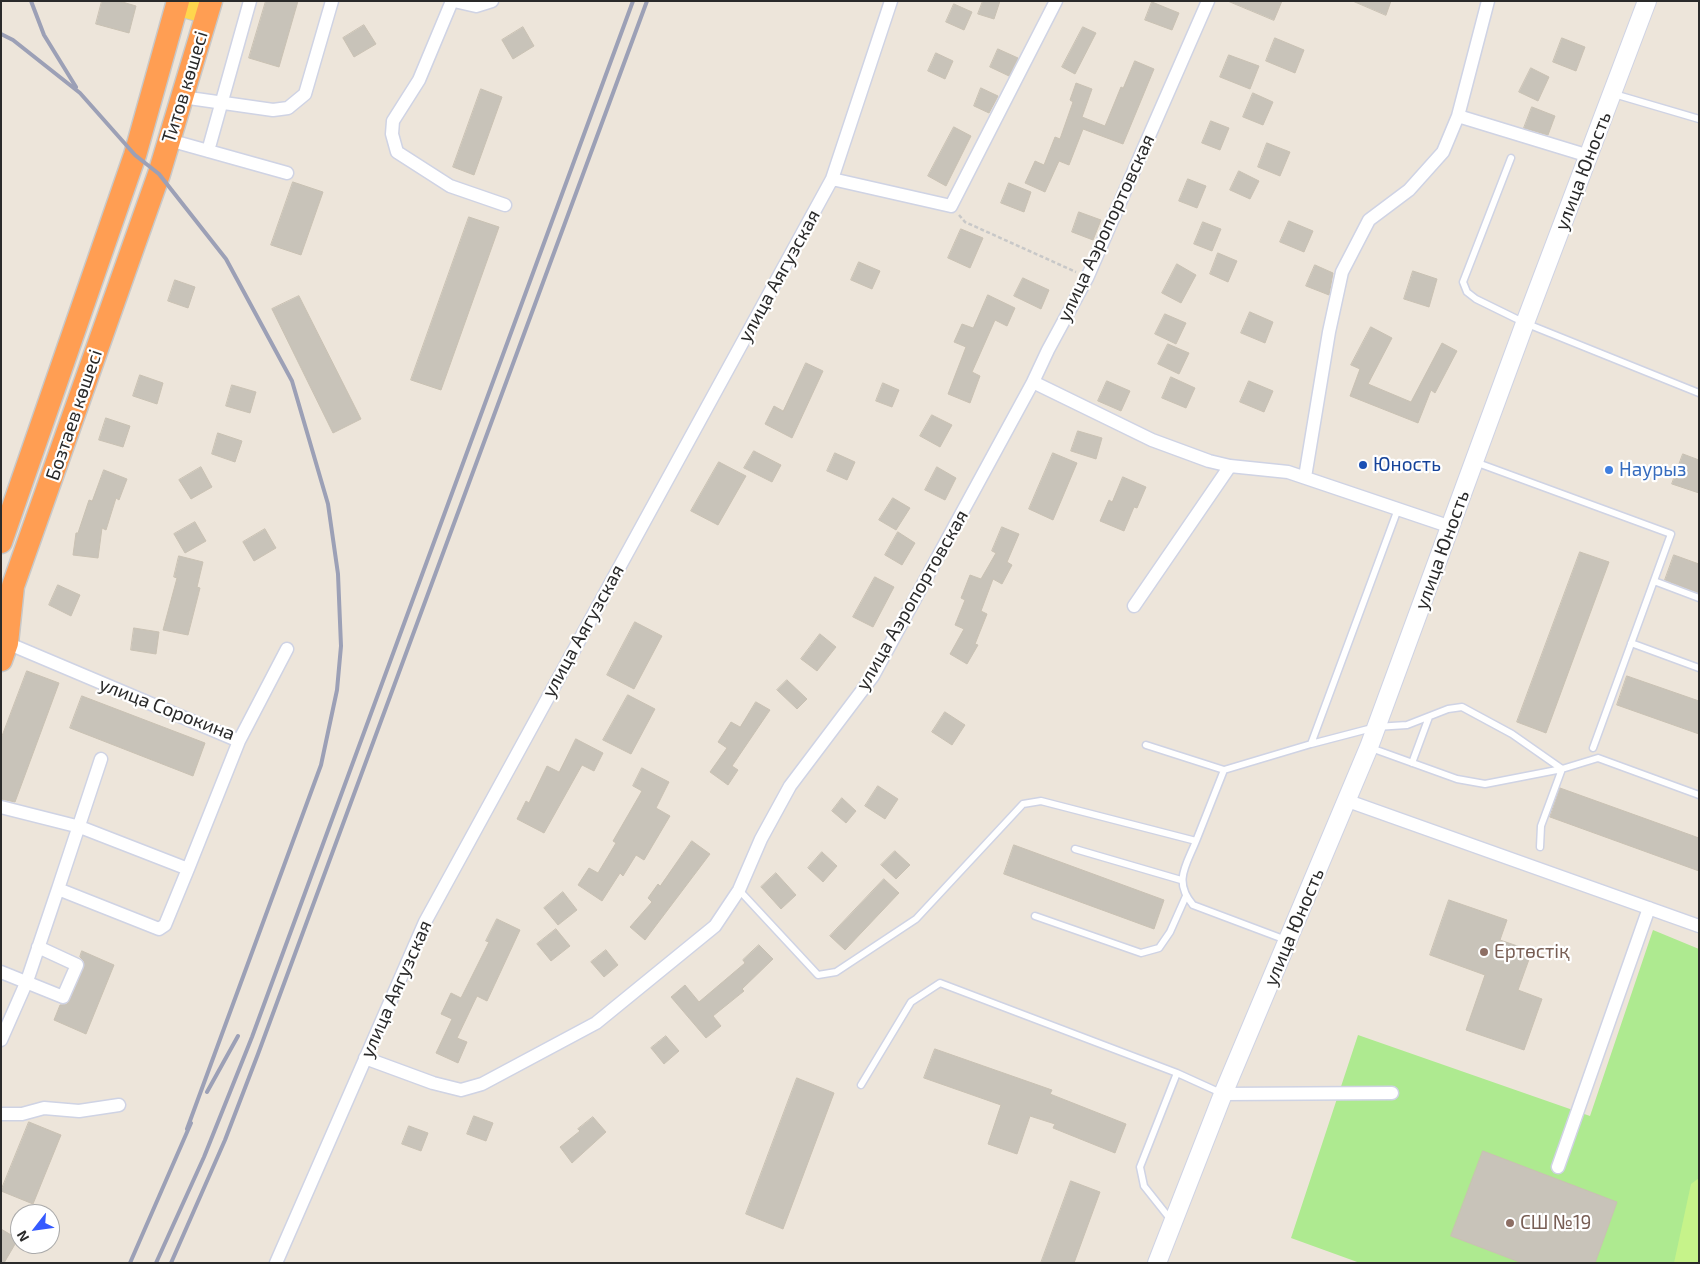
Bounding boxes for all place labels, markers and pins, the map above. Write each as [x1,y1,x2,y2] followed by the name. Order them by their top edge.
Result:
[1373,454,1441,476] place label: Юность
[1357,459,1369,471] marker: Юность
[1619,459,1686,481] place label: Наурыз
[1603,464,1615,476] marker: Наурыз
[1494,941,1570,963] place label: Ертөстіқ
[1478,946,1490,958] marker: Ертөстіқ
[1520,1212,1591,1234] place label: СШ №19
[1504,1217,1516,1229] marker: СШ №19

